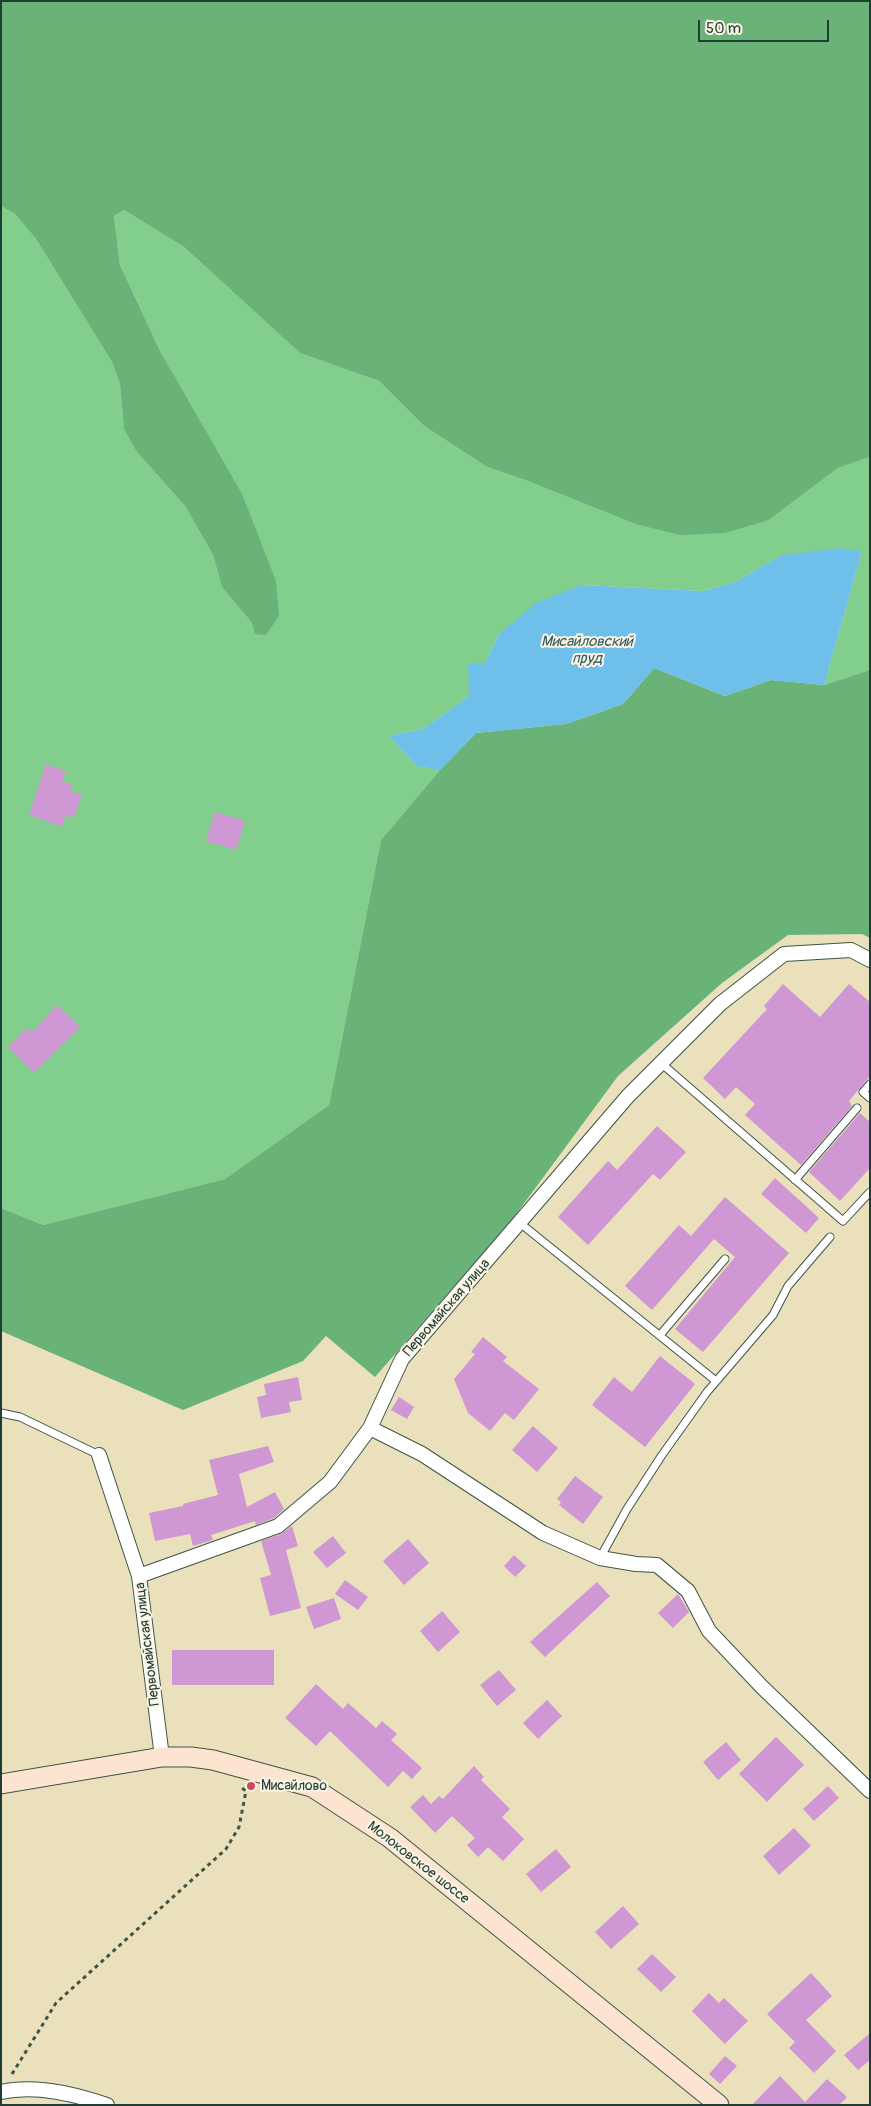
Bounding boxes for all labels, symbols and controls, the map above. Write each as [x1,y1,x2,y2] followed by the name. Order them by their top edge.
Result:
[701,10,832,42] scale bar
[706,19,741,38] text: 50 m
[541,633,633,668] water label: Мисайловский пруд
[400,1256,494,1360] street label: Первомайская улица
[132,1581,164,1707] street label: Первомайская улица
[261,1778,327,1794] place label: Мисайлово
[245,1780,257,1792] marker: Мисайлово
[364,1818,472,1908] street label: Молоковское шоссе

